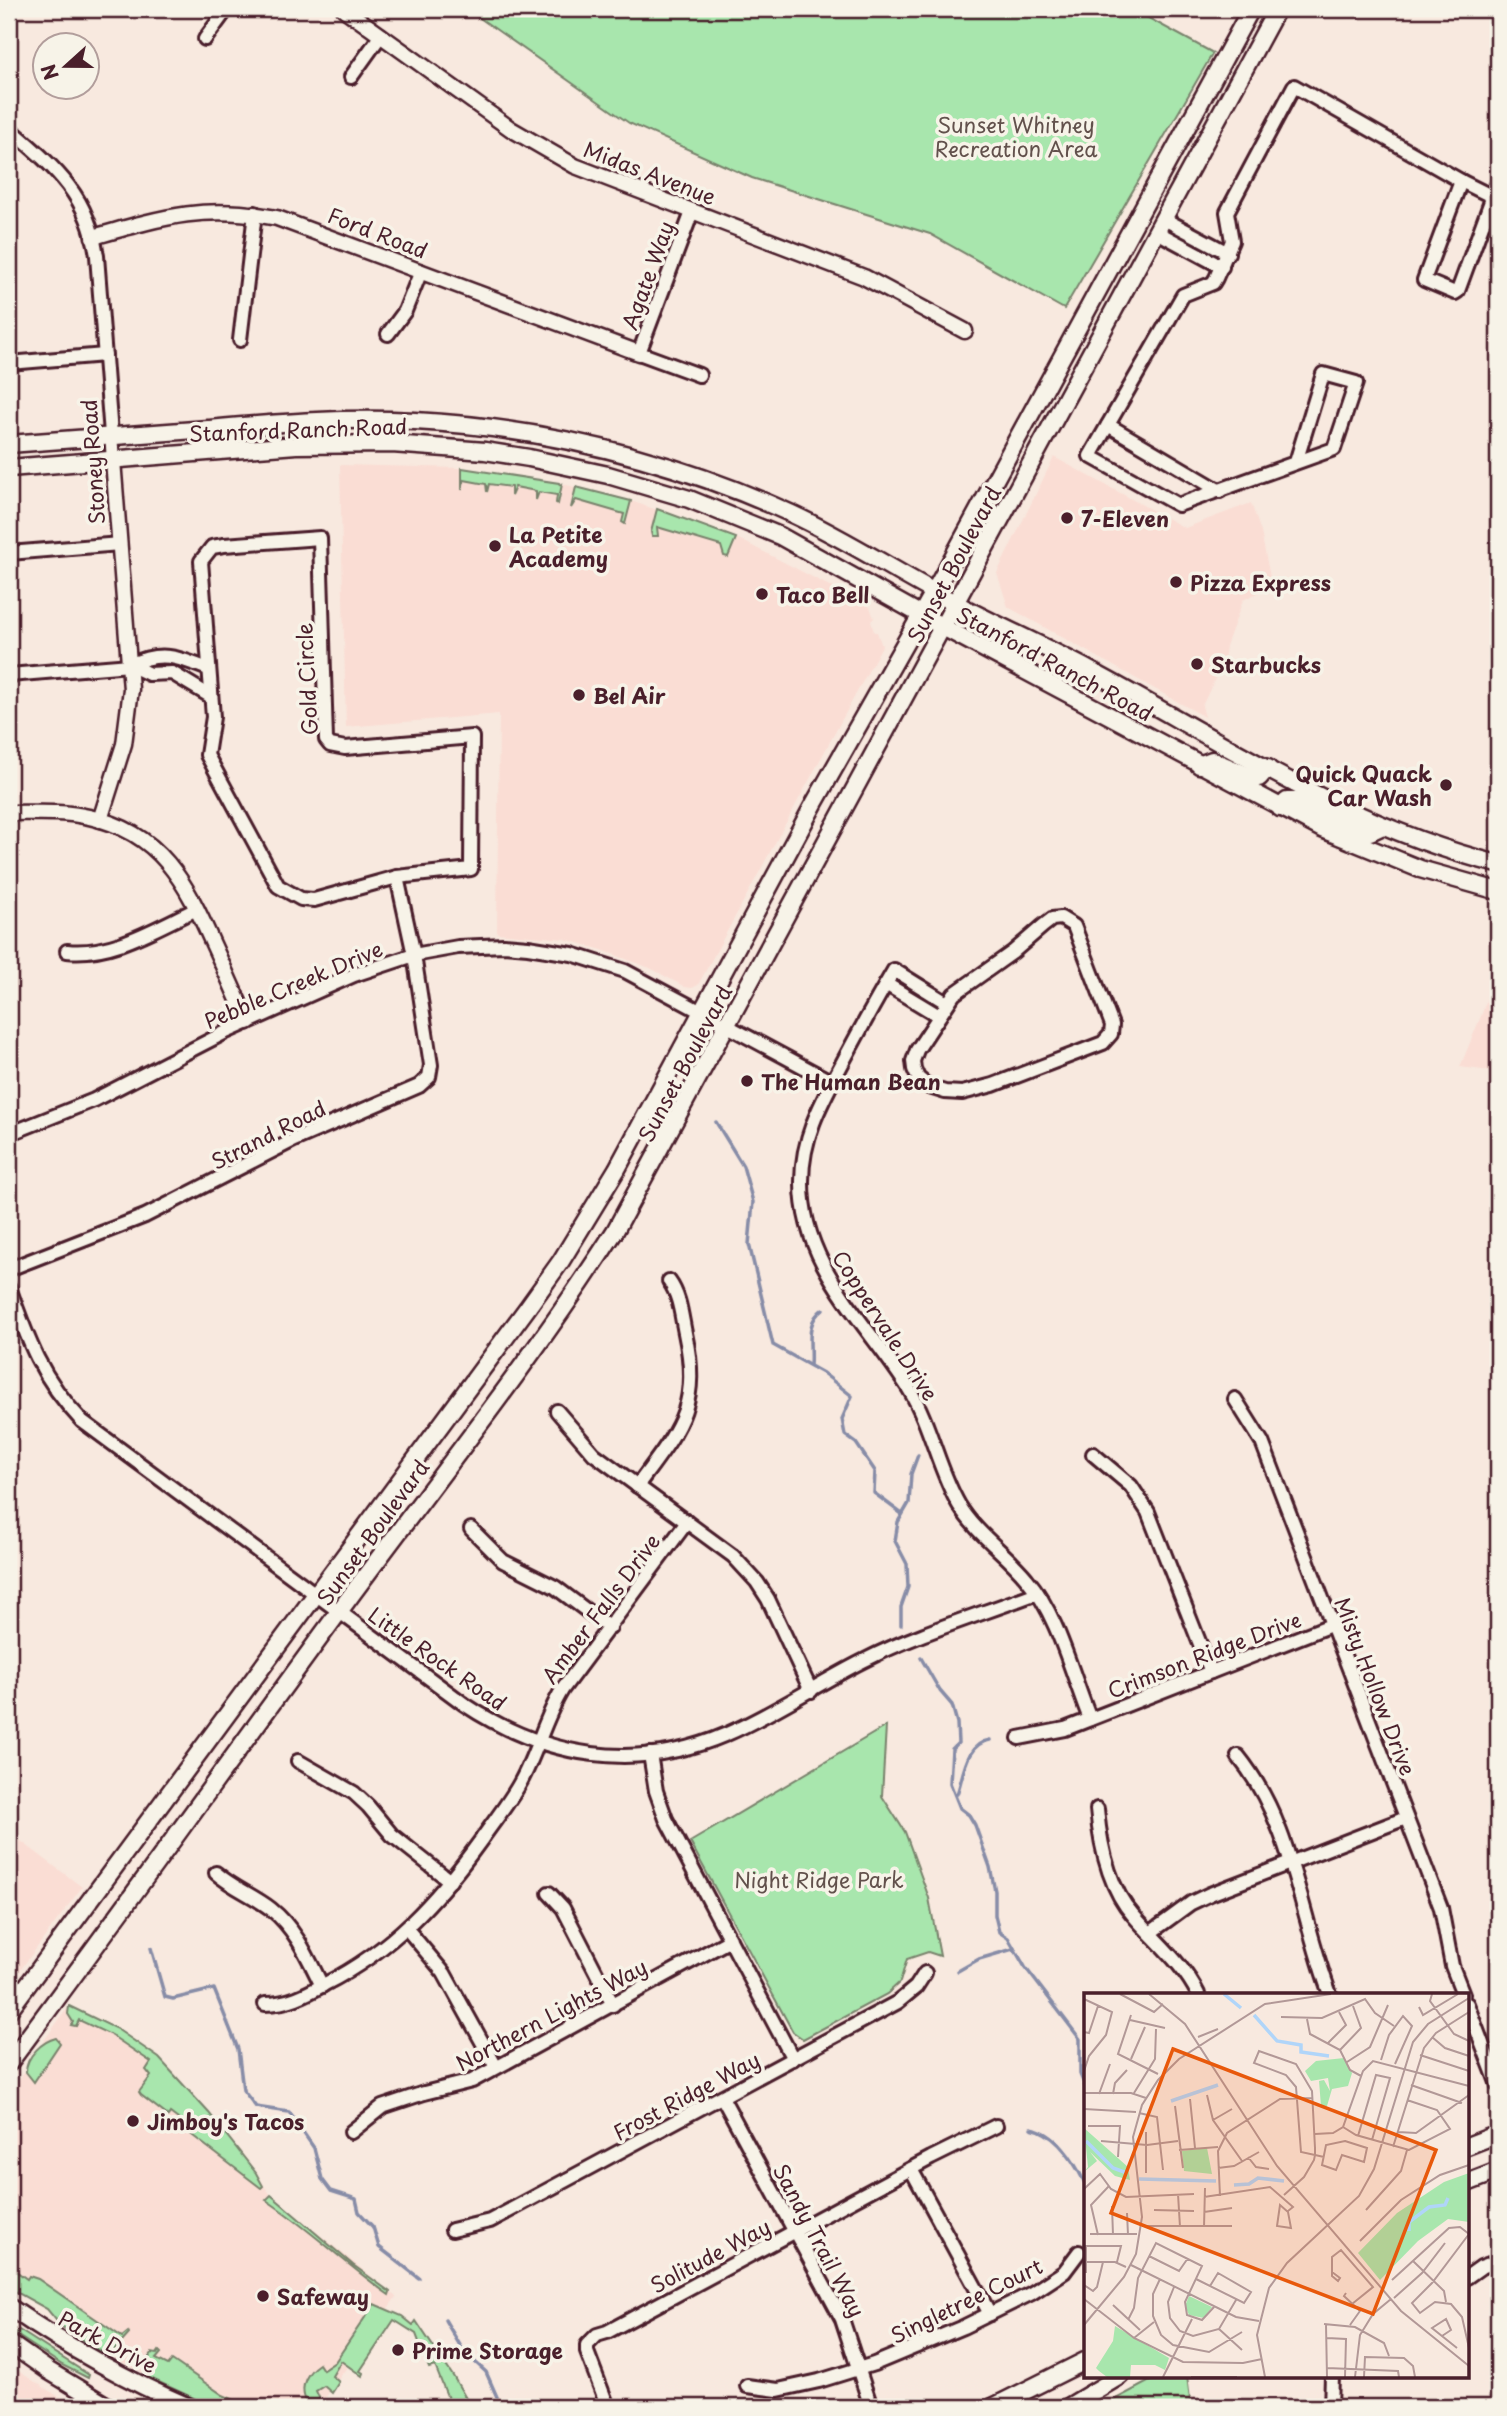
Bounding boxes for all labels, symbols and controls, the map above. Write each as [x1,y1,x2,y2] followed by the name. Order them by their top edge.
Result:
[32,32,102,102] north arrow
[33,60,65,84] text: N
[934,108,1098,164] park label: Sunset Whitney Recreation Area
[579,132,721,212] street label: Midas Avenue
[324,198,432,266] street label: Ford Road
[613,216,681,334] street label: Agate Way
[72,398,112,526] street label: Stoney Road
[188,409,408,449] street label: Stanford Ranch Road
[898,480,1008,648] street label: Sunset Boulevard
[1081,502,1169,534] place label: 7-Eleven
[1059,510,1075,526] marker: 7-Eleven
[508,518,608,574] place label: La Petite Academy
[487,538,503,554] marker: La Petite Academy
[1190,566,1331,598] place label: Pizza Express
[1168,574,1184,590] marker: Pizza Express
[776,578,869,610] place label: Taco Bell
[754,586,770,602] marker: Taco Bell
[951,598,1159,728] street label: Stanford Ranch Road
[287,622,325,736] street label: Gold Circle
[1211,648,1321,680] place label: Starbucks
[1189,656,1205,672] marker: Starbucks
[593,679,666,711] place label: Bel Air
[571,687,587,703] marker: Bel Air
[1295,757,1432,813] place label: Quick Quack Car Wash
[1438,777,1454,793] marker: Quick Quack Car Wash
[199,932,387,1036] street label: Pebble Creek Drive
[629,979,739,1147] street label: Sunset Boulevard
[761,1065,941,1097] place label: The Human Bean
[739,1073,755,1089] marker: The Human Bean
[205,1091,331,1177] street label: Strand Road
[825,1243,947,1407] street label: Coppervale Drive
[308,1452,436,1612] street label: Sunset Boulevard
[533,1526,667,1690] street label: Amber Falls Drive
[1327,1592,1425,1780] street label: Misty Hollow Drive
[362,1598,514,1718] street label: Little Rock Road
[1103,1602,1305,1706] street label: Crimson Ridge Drive
[734,1863,904,1895] park label: Night Ridge Park
[449,1950,653,2078] street label: Northern Lights Way
[1084,1993,1468,2378] inset map
[607,2043,765,2147] street label: Frost Ridge Way
[147,2105,304,2137] place label: Jimboy's Tacos
[125,2113,141,2129] marker: Jimboy's Tacos
[766,2158,874,2322] street label: Sandy Trail Way
[644,2210,776,2300] street label: Solitude Way
[885,2249,1047,2351] street label: Singletree Court
[277,2280,369,2312] place label: Safeway
[255,2288,271,2304] marker: Safeway
[53,2302,163,2380] street label: Park Drive
[412,2334,563,2366] place label: Prime Storage
[390,2342,406,2358] marker: Prime Storage

